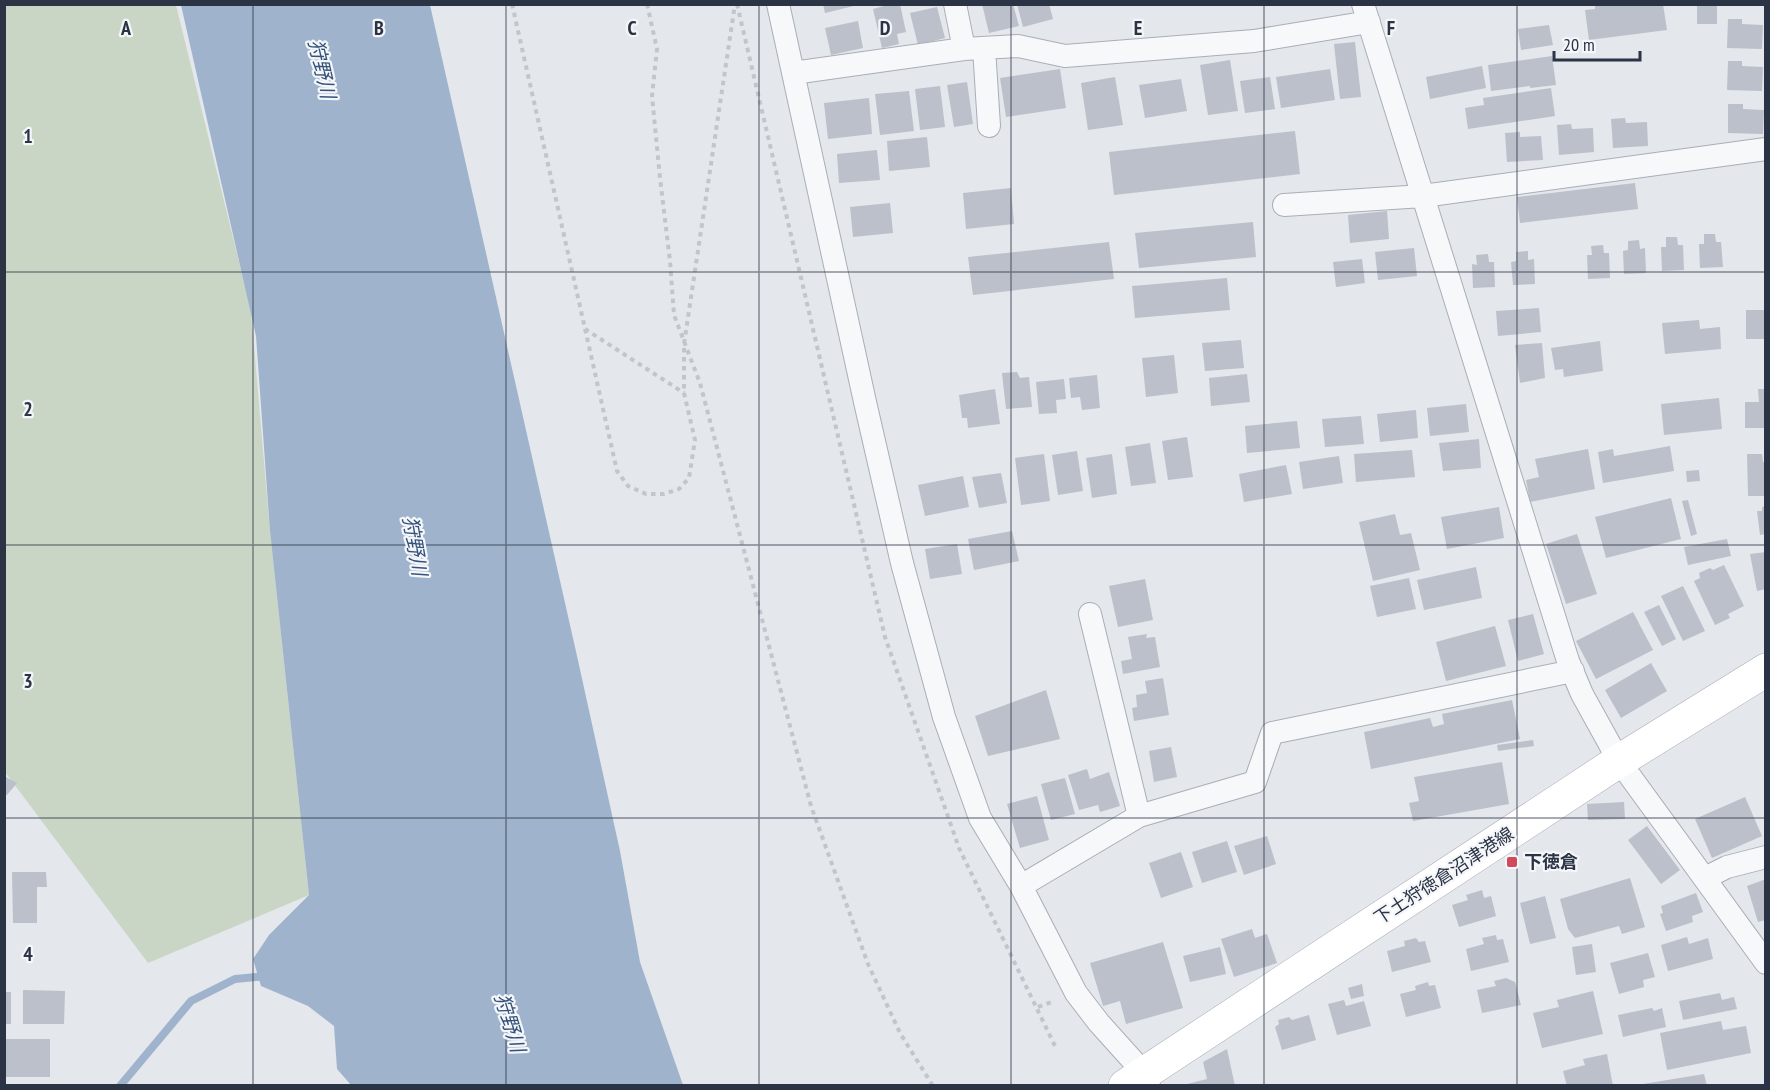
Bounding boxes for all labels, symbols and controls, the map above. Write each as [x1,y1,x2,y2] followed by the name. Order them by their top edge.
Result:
[120,15,132,41] text: A
[374,15,384,41] text: B
[627,15,637,41] text: C
[880,15,891,41] text: D
[1134,15,1142,41] text: E
[1387,15,1395,41] text: F
[1554,24,1640,62] scale bar
[1563,33,1595,56] text: 20 m
[303,37,342,103] water label: 狩野川
[23,123,33,149] text: 1
[23,396,33,422] text: 2
[397,514,433,580] water label: 狩野川
[23,668,33,694] text: 3
[1370,822,1518,929] street label: 下土狩徳倉沼津港線
[1524,850,1578,873] place label: 下徳倉
[1505,855,1519,869] marker: 下徳倉
[23,941,33,967] text: 4
[489,991,532,1057] water label: 狩野川

